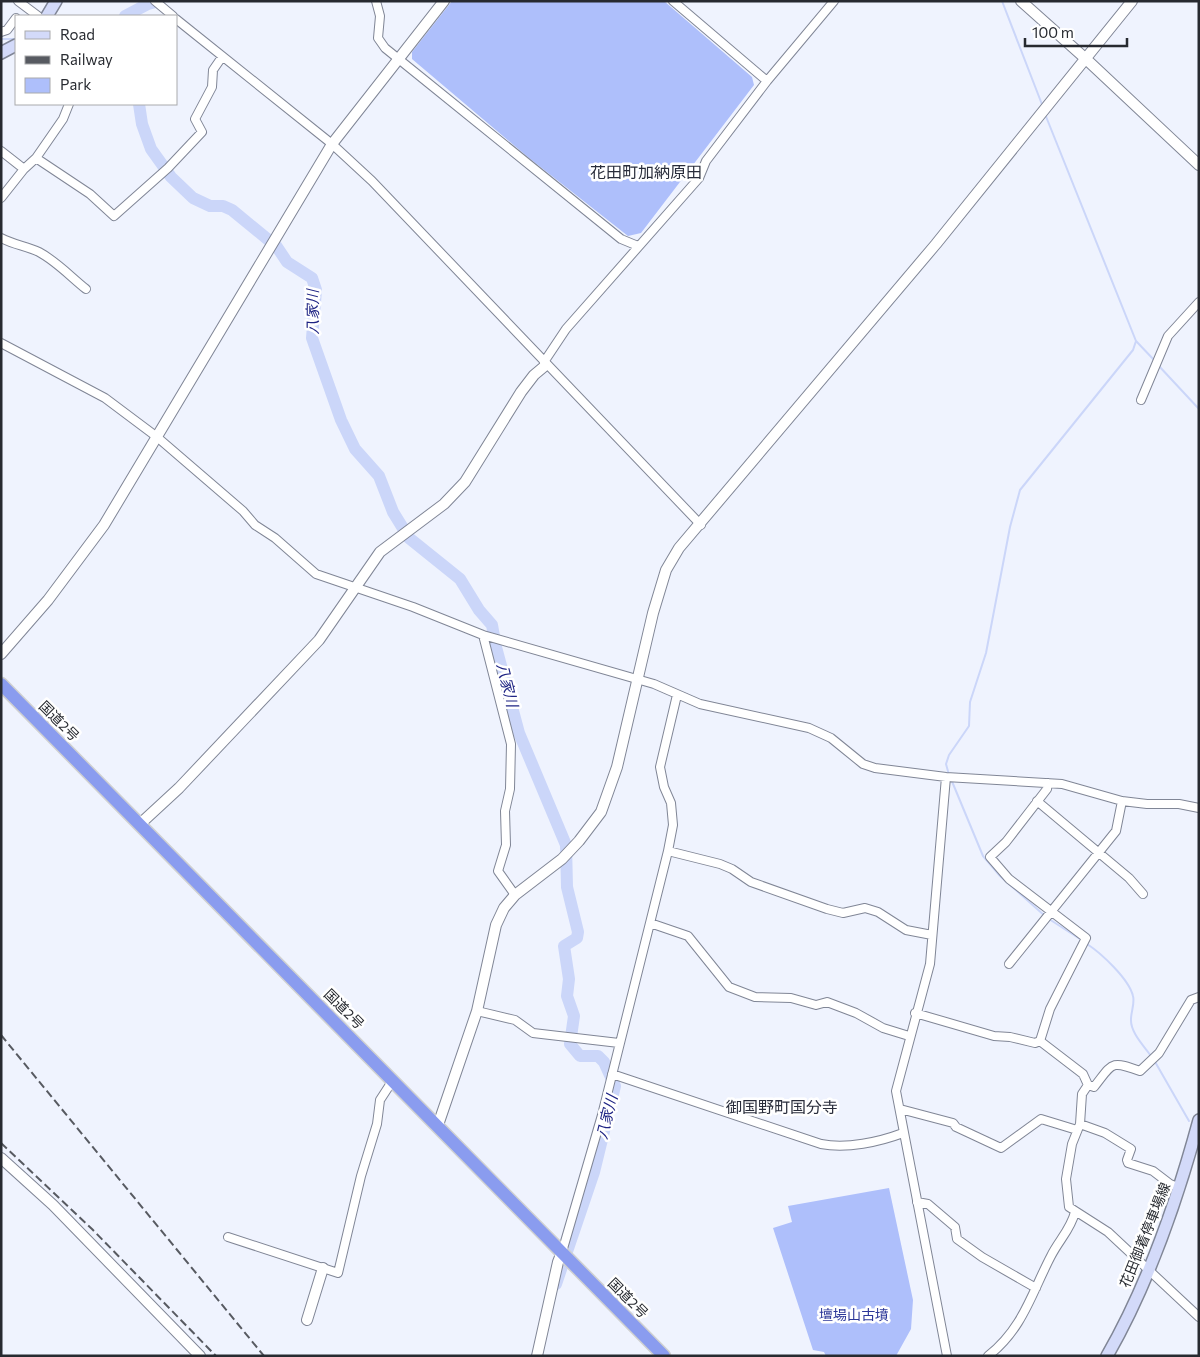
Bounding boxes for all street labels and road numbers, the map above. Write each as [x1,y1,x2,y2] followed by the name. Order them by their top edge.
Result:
[36,697,83,744] street label: 国道2号
[321,985,368,1032] street label: 国道2号
[1116,1180,1173,1290] street label: 花田御着停車場線
[605,1274,652,1321] street label: 国道2号

